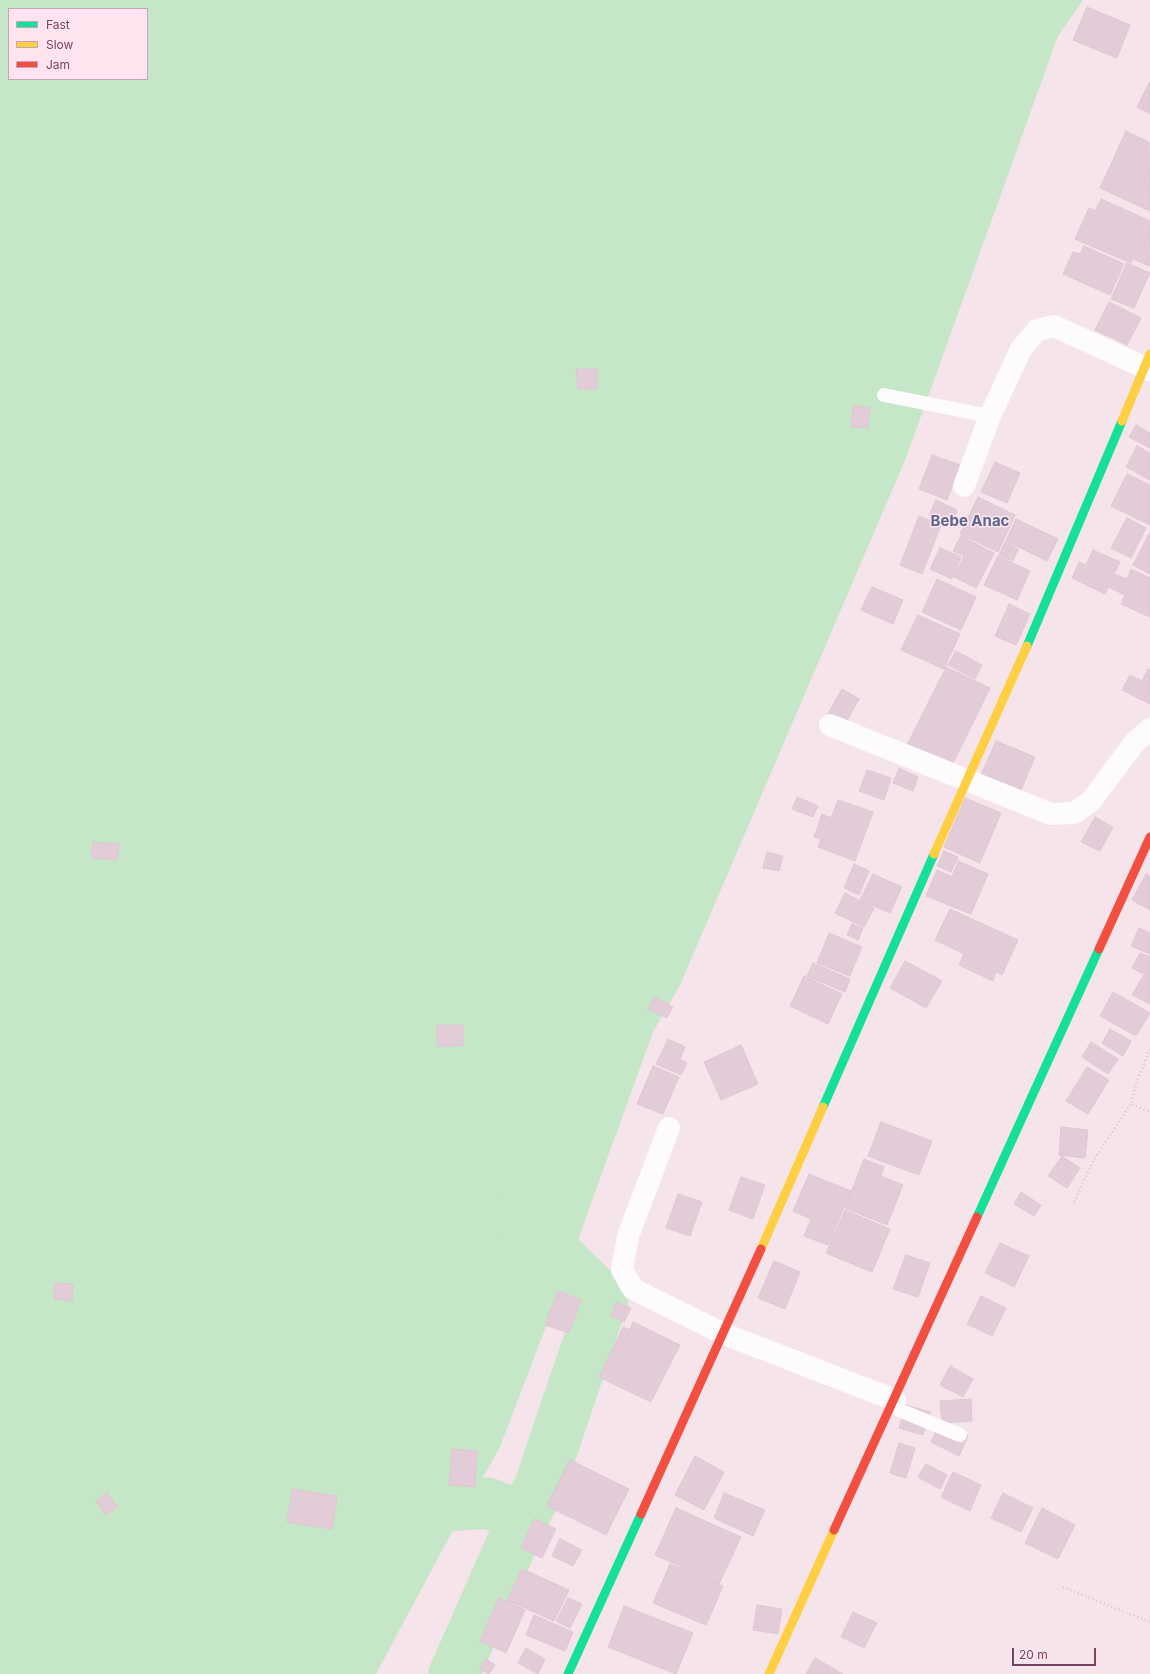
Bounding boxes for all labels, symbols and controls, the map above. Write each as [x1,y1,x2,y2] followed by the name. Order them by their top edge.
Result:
[8,8,148,80] legend
[46,17,70,32] text: Fast
[46,37,73,52] text: Slow
[46,57,70,72] text: Jam
[931,512,1009,530] district label: Bebe Anac
[1014,1640,1098,1666] scale bar
[1019,1647,1048,1662] text: 20 m

